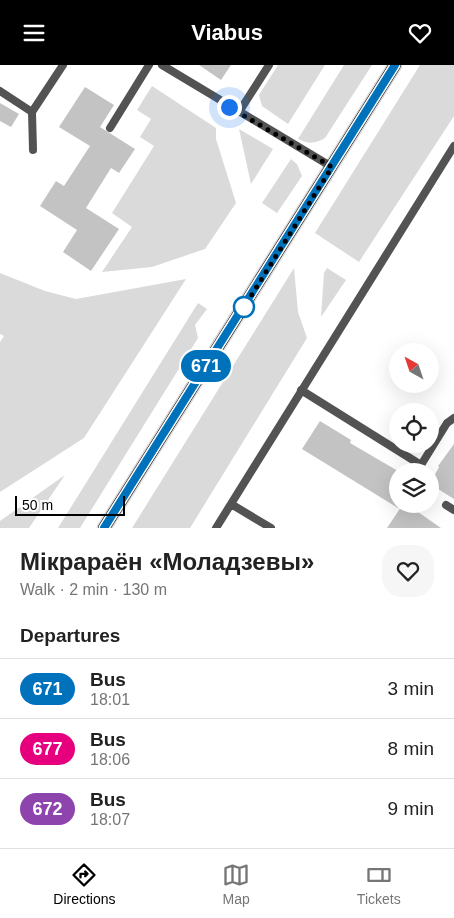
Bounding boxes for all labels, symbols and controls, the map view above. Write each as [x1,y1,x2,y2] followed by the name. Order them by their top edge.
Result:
[20,19,48,47] icon: menu
[406,19,434,47] icon: heart
[191,20,263,45] text: Viabus
[217,95,242,120] your location
[233,296,255,318] unlabelled marker
[389,343,439,393] north arrow
[389,343,439,513] map controls
[177,350,235,382] line badge: 671
[191,356,221,376] text: 671
[389,403,439,453] button: locate
[389,463,439,513] button: layers
[15,493,125,516] scale bar
[22,497,53,513] text: 50 m
[382,545,434,597] button: heart
[20,548,314,575] text: Мікрараён «Моладзевы»
[20,581,167,598] text: Walk · 2 min · 130 m
[20,625,120,646] text: Departures
[90,669,126,690] text: Bus
[388,678,434,699] text: 3 min
[32,679,63,699] text: 671
[90,691,130,708] text: 18:01
[90,729,126,750] text: Bus
[388,738,434,759] text: 8 min
[32,739,63,759] text: 677
[90,751,130,768] text: 18:06
[90,789,126,810] text: Bus
[388,798,434,819] text: 9 min
[32,799,63,819] text: 672
[90,811,130,828] text: 18:07
[53,861,116,907] tab: Directions
[222,861,250,907] tab: Map
[357,861,401,907] tab: Tickets

